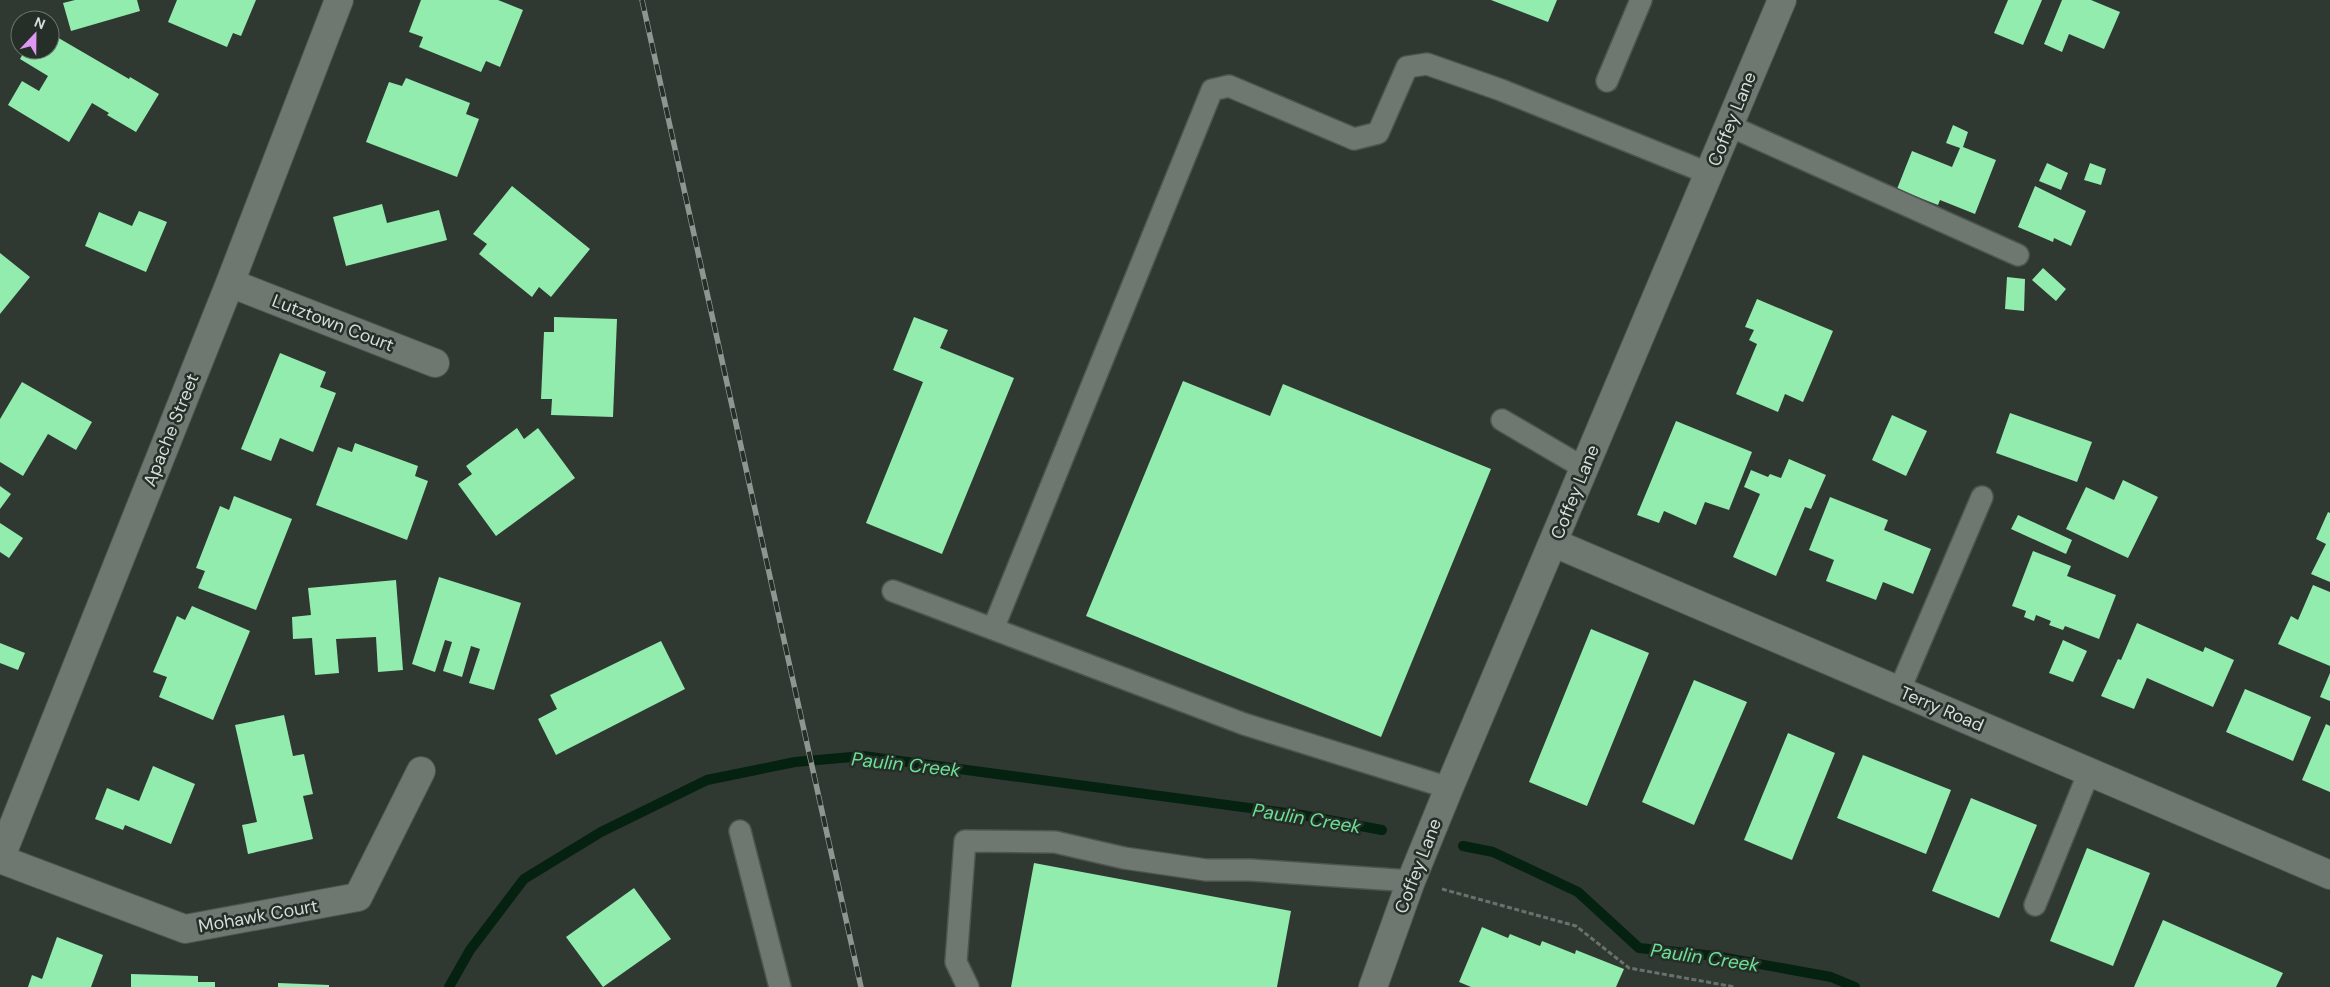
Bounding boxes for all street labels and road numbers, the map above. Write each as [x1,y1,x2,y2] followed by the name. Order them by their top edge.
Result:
[1702,68,1762,170] street label: Coffey Lane
[269,289,397,357] street label: Lutztown Court
[137,370,205,490] street label: Apache Street
[1545,441,1605,543] street label: Coffey Lane
[1896,681,1988,737] street label: Terry Road
[1389,815,1447,917] street label: Coffey Lane
[196,894,320,938] street label: Mohawk Court

